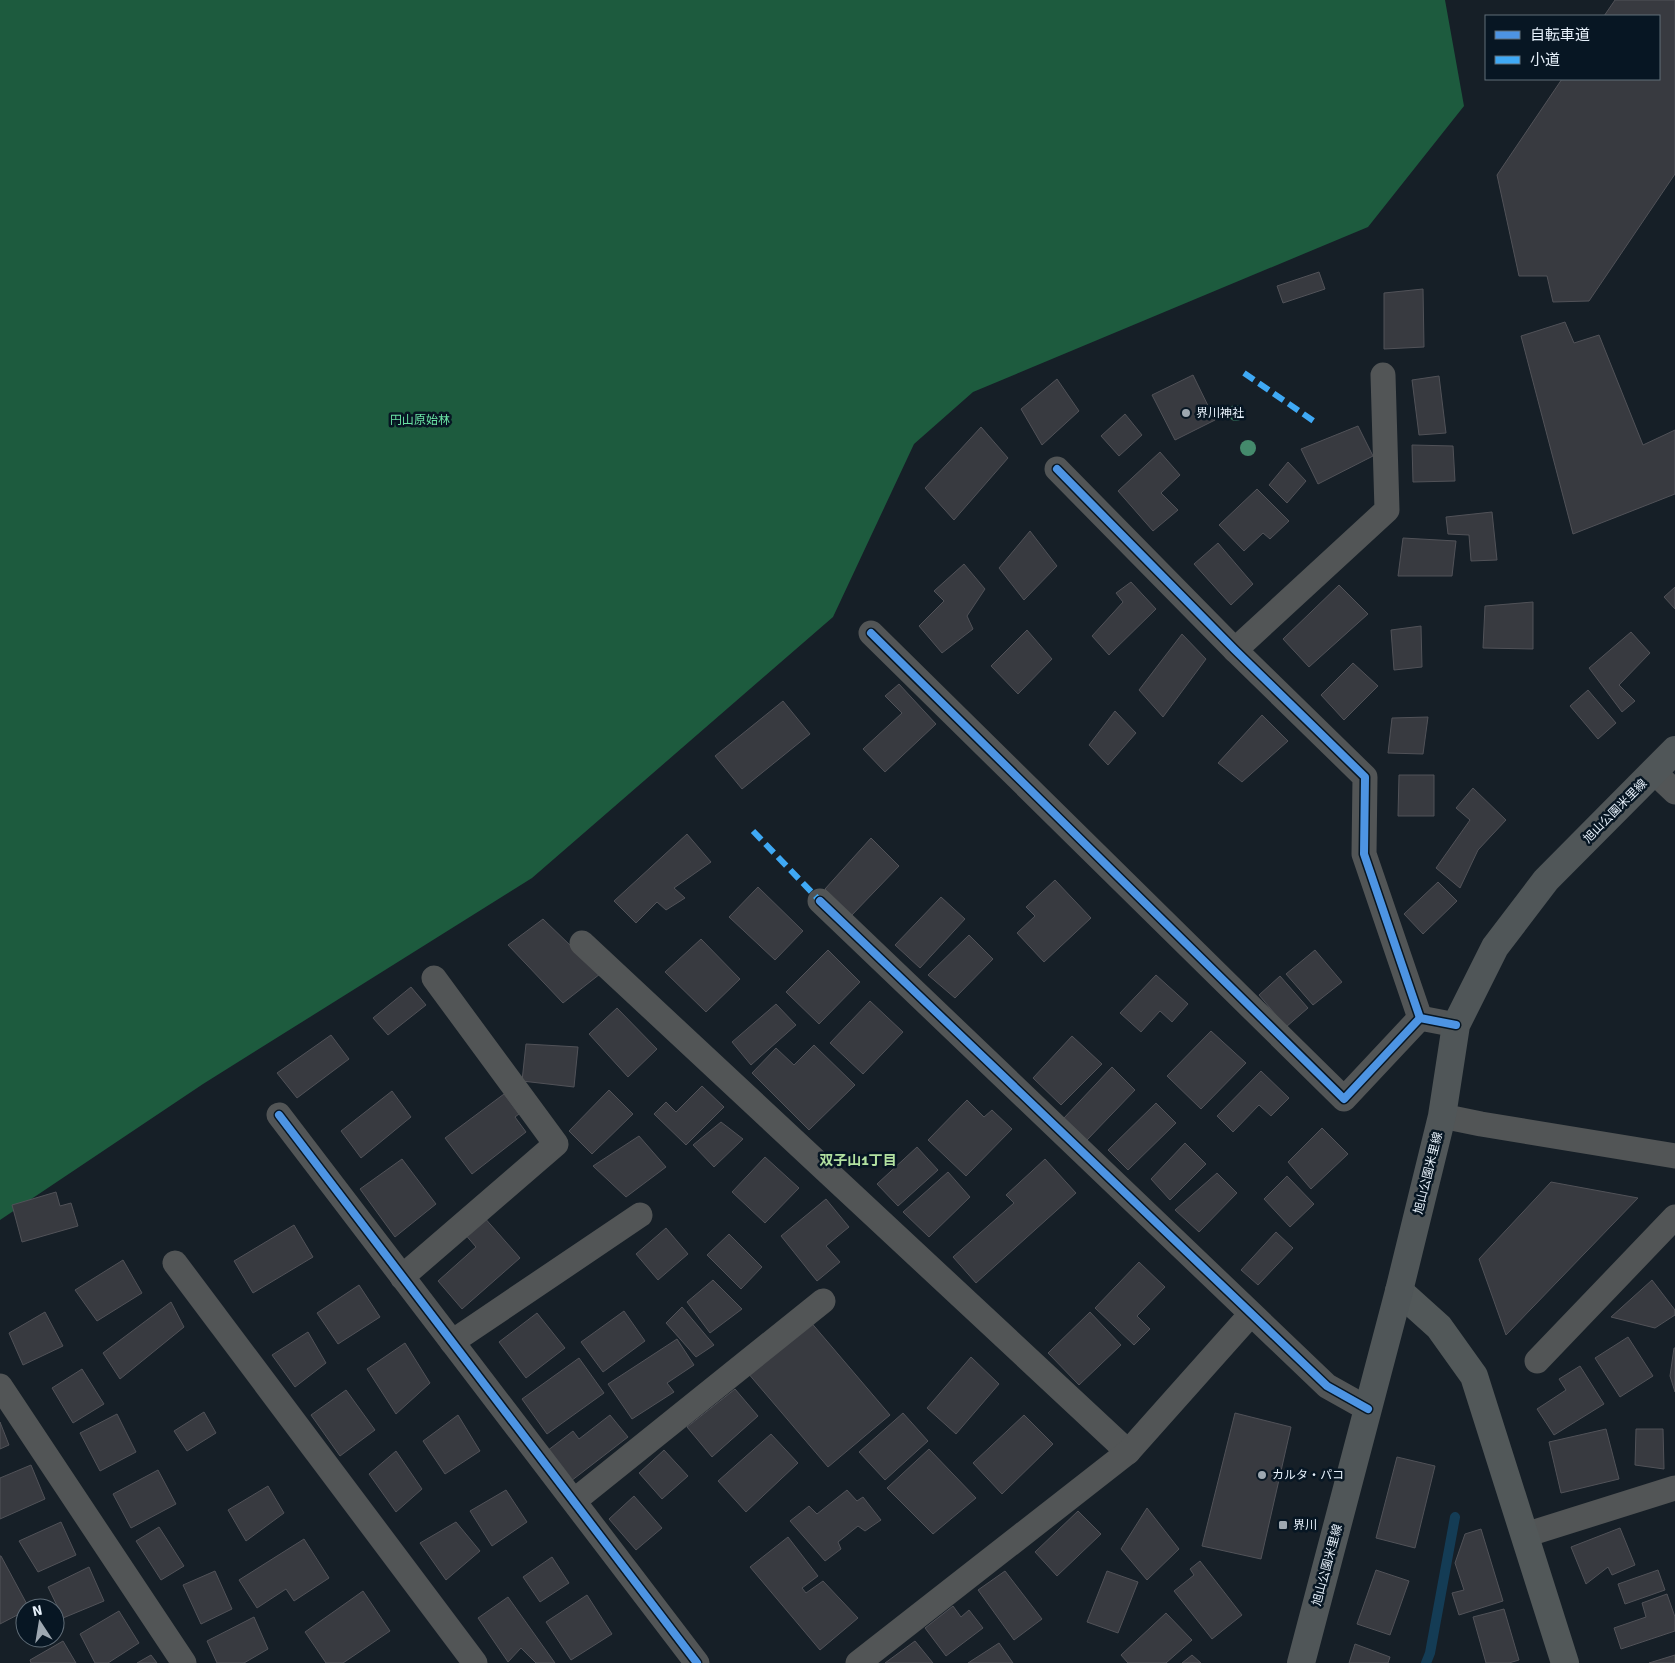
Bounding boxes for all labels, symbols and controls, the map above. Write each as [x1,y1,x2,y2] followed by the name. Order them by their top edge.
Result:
[1485,15,1660,80] legend
[1530,26,1590,44] text: 自転車道
[1530,51,1560,69] text: 小道
[1196,406,1244,421] place label: 界川神社
[1180,407,1192,419] marker: 界川神社
[390,413,450,428] park label: 円山原始林
[1580,776,1650,846] street label: 旭山公園米里線
[1411,1131,1446,1216] street label: 旭山公園米里線
[819,1152,897,1169] district label: 双子山1丁目
[1272,1468,1344,1483] place label: カルタ・パコ
[1256,1469,1268,1481] marker: カルタ・パコ
[1293,1518,1317,1533] place label: 界川
[1277,1519,1289,1531] marker: 界川
[1309,1523,1346,1608] street label: 旭山公園米里線
[15,1598,65,1648] north arrow
[31,1601,44,1620] text: N

